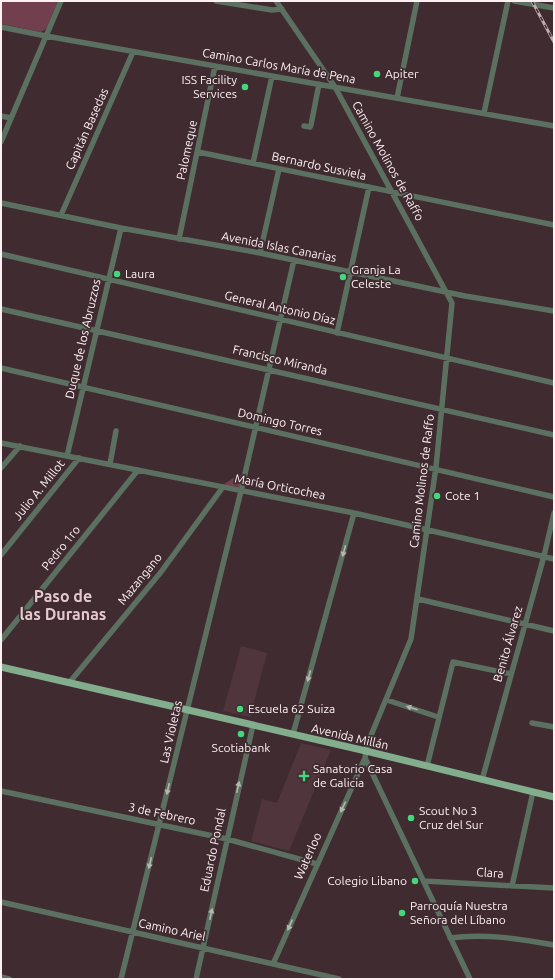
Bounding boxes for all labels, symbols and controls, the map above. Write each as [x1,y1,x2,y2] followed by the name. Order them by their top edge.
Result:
[201,46,357,85] street label: Camino Carlos María de Pena
[385,67,419,80] place label: Apiter
[372,69,382,79] marker: Apiter
[182,73,237,100] place label: ISS Facility Services
[240,82,250,92] marker: ISS Facility Services
[63,86,110,172] street label: Capitán Basedas
[350,99,427,223] street label: Camino Molinos de Raffo
[174,119,199,181] street label: Palomeque
[271,149,368,182] street label: Bernardo Susviela
[221,229,338,264] street label: Avenida Islas Canarias
[351,263,401,290] place label: Granja La Celeste
[125,267,155,280] place label: Laura
[112,269,122,279] marker: Laura
[338,272,348,282] marker: Granja La Celeste
[62,278,103,400] street label: Duque de los Abruzzos
[223,288,337,327] street label: General Antonio Díaz
[231,342,329,377] street label: Francisco Miranda
[237,405,324,438] street label: Domingo Torres
[407,413,436,549] street label: Camino Molinos de Raffo
[10,457,67,522] street label: Julio A. Millot
[234,471,327,502] street label: María Orticochea
[445,489,480,502] place label: Cote 1
[432,491,442,501] marker: Cote 1
[39,523,82,572] street label: Pedro 1ro
[341,545,347,557] one-way arrow
[115,550,164,607] street label: Mazangano
[20,587,106,623] district label: Paso de las Duranas
[491,604,525,683] street label: Benito Álvarez
[306,670,312,682] one-way arrow
[157,699,184,765] street label: Las Violetas
[248,702,335,715] place label: Escuela 62 Suiza
[235,704,245,714] marker: Escuela 62 Suiza
[406,705,418,711] one-way arrow
[310,721,390,752] street label: Avenida Millán
[236,729,246,739] marker: Scotiabank
[212,741,270,754] place label: Scotiabank
[313,762,392,789] place label: Sanatorio Casa de Galicia
[298,770,310,782] marker: Sanatorio Casa de Galicia
[236,781,242,793] one-way arrow
[165,783,171,795] one-way arrow
[127,800,197,827] street label: 3 de Febrero
[340,801,346,812] one-way arrow
[419,804,484,831] place label: Scout No 3 Cruz del Sur
[197,807,228,893] street label: Eduardo Pondal
[406,813,416,823] marker: Scout No 3 Cruz del Sur
[291,830,324,881] street label: Waterloo
[147,857,153,869] one-way arrow
[476,865,504,880] street label: Clara
[327,874,407,887] place label: Colegio Libano
[410,876,420,886] marker: Colegio Libano
[410,899,508,926] place label: Parroquía Nuestra Señora del Líbano
[208,908,214,920] one-way arrow
[397,908,407,918] marker: Parroquía Nuestra Señora del Líbano
[137,916,207,943] street label: Camino Ariel
[286,920,292,932] one-way arrow

